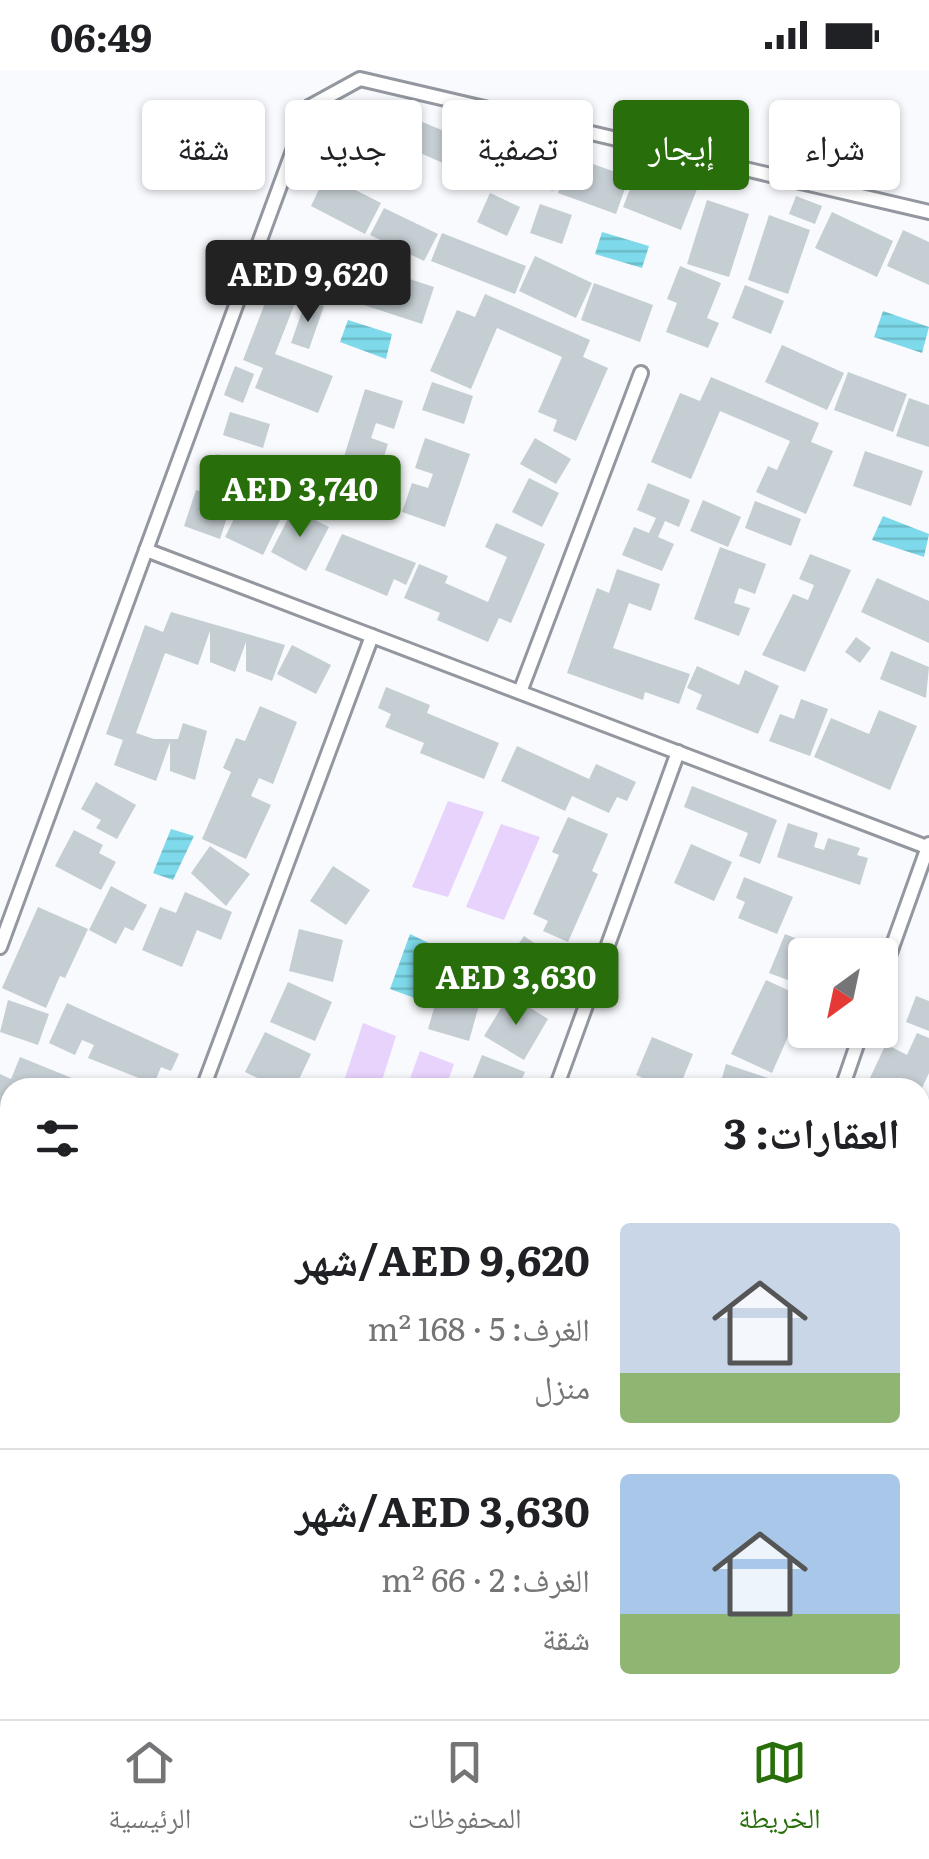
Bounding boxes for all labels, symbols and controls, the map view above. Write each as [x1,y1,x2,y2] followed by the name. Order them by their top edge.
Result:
[50,7,152,64] text: 06:49
[142,100,265,190] chip: شقة
[285,100,422,190] chip: جديد
[442,100,593,190] chip: تصفية
[613,100,749,190] chip: إيجار
[769,100,900,190] chip: شراء
[194,240,422,325] pin: AED 9,620
[228,248,388,296] text: AED 9,620
[186,455,414,540] pin: AED 3,740
[222,463,378,511] text: AED 3,740
[788,938,898,1048] north arrow
[788,938,898,1048] map controls
[402,943,630,1028] pin: AED 3,630
[435,951,597,999] text: AED 3,630
[723,1100,900,1162] text: العقارات: 3
[30,1111,85,1166] icon: filters
[296,1227,590,1289] text: AED 9,620/شهر
[700,1263,820,1383] icon: home
[367,1303,590,1351] text: الغرف: 5 · 168 m²
[534,1361,590,1409] text: منزل
[295,1478,590,1540] text: AED 3,630/شهر
[700,1514,820,1634] icon: home
[381,1554,590,1602] text: الغرف: 2 · 66 m²
[542,1612,590,1660] text: شقة
[108,1735,191,1846] tab: الرئيسية
[408,1735,522,1846] tab: المحفوظات
[738,1735,821,1846] tab: الخريطة

